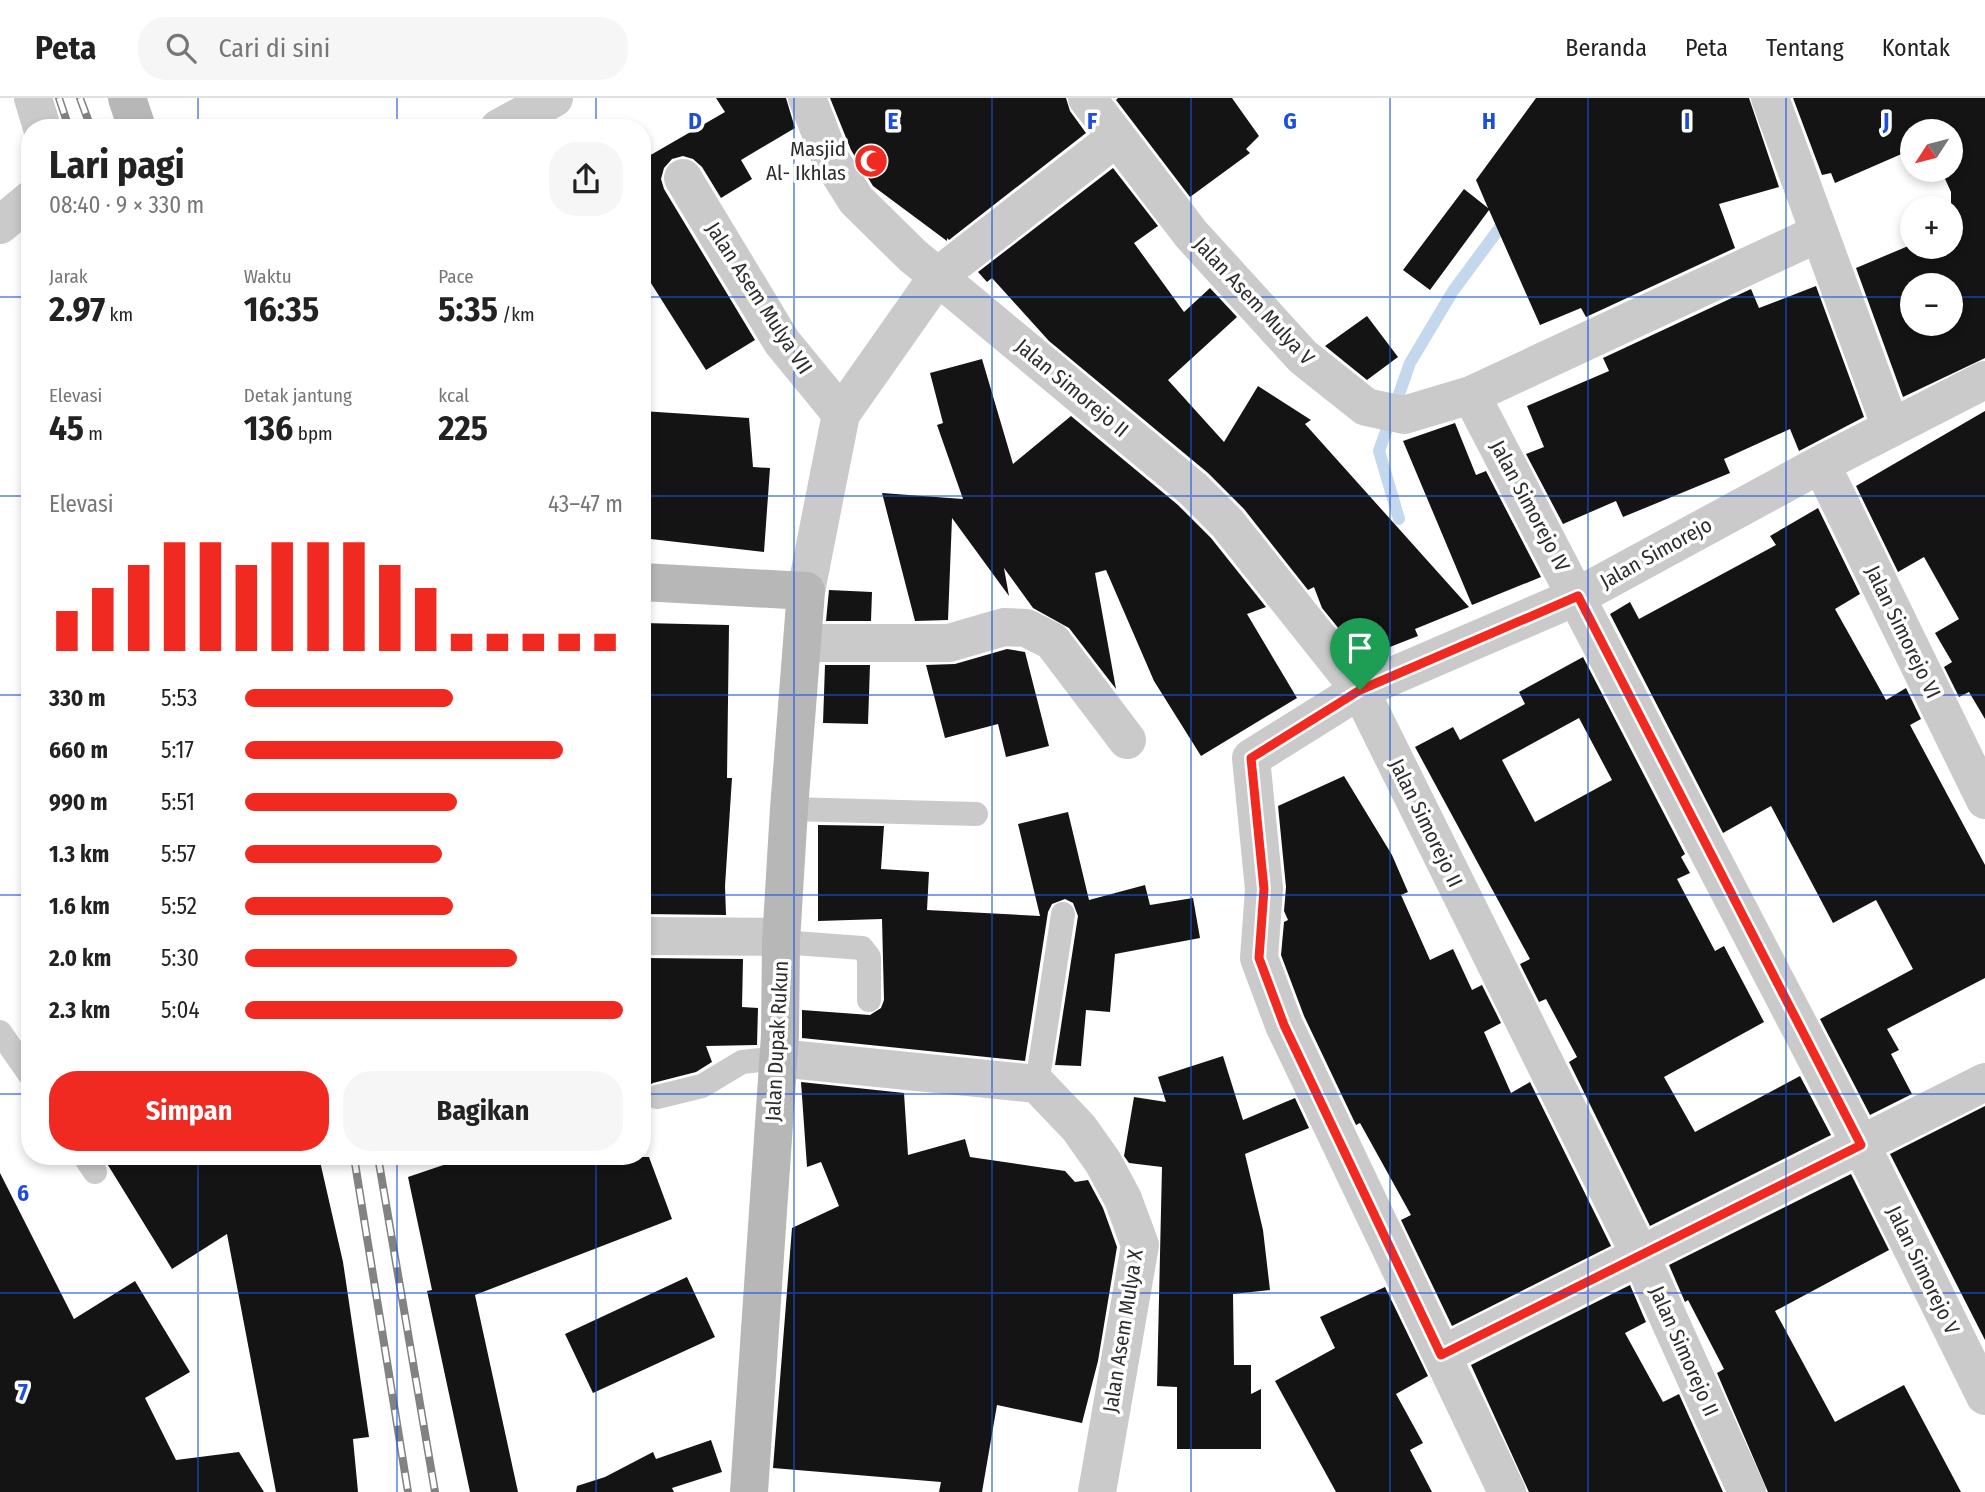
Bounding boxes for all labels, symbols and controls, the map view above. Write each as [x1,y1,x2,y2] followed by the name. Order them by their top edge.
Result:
[138,17,628,80] search box
[35,28,96,68] text: Peta
[162,29,200,67] icon: search
[218,33,330,64] text: Cari di sini
[1565,34,1647,62] text: Beranda
[1685,34,1728,62] text: Peta
[1766,34,1844,62] text: Tentang
[1882,34,1950,62] text: Kontak
[688,107,702,135] text: D
[888,107,899,135] text: E
[1087,107,1097,135] text: F
[1283,107,1297,135] text: G
[1482,107,1496,135] text: H
[1684,107,1690,135] text: I
[1882,107,1889,135] text: J
[1900,119,1964,182] north arrow
[1900,119,1963,336] map controls
[766,136,846,186] place label: Masjid Al- Ikhlas
[49,142,185,188] text: Lari pagi
[549,142,623,216] button: share
[852,142,890,180] mosque icon: Masjid Al- Ikhlas
[49,191,204,219] text: 08:40 · 9 × 330 m
[1900,196,1963,259] button: +
[700,217,818,379] street label: Jalan Asem Mulya VII
[1188,232,1320,371] street label: Jalan Asem Mulya V
[49,265,88,288] text: Jarak
[244,265,292,288] text: Waktu
[438,265,474,288] text: Pace
[1900,273,1963,336] button: −
[49,288,105,330] text: 2.97
[244,288,319,330] text: 16:35
[438,288,498,330] text: 5:35
[105,303,133,326] text: km
[498,303,535,326] text: /km
[1010,333,1134,443] street label: Jalan Simorejo II
[49,384,102,407] text: Elevasi
[244,384,352,407] text: Detak jantung
[438,384,469,407] text: kcal
[49,407,84,449] text: 45
[244,407,293,449] text: 136
[438,407,488,449] text: 225
[84,422,103,445] text: m
[293,422,333,445] text: bpm
[1484,436,1576,576] street label: Jalan Simorejo IV
[49,490,114,518] text: Elevasi
[548,490,623,518] text: 43–47 m
[1596,512,1716,594] street label: Jalan Simorejo
[1860,561,1946,703] street label: Jalan Simorejo VI
[1330,618,1390,690] pin
[1341,629,1379,667] icon: arrive
[49,684,106,712] text: 330 m
[161,684,197,712] text: 5:53
[49,736,108,764] text: 660 m
[161,736,194,764] text: 5:17
[1384,754,1468,892] street label: Jalan Simorejo II
[49,788,108,816] text: 990 m
[161,788,195,816] text: 5:51
[49,840,109,868] text: 1.3 km
[161,840,196,868] text: 5:57
[49,892,110,920] text: 1.6 km
[161,892,197,920] text: 5:52
[49,944,111,972] text: 2.0 km
[161,944,199,972] text: 5:30
[760,960,794,1122] street label: Jalan Dupak Rukun
[49,996,110,1024] text: 2.3 km
[161,996,200,1024] text: 5:04
[49,1071,329,1151] button: Simpan
[343,1071,623,1151] button: Bagikan
[17,1179,29,1207] text: 6
[1881,1202,1965,1339] street label: Jalan Simorejo V
[1097,1247,1149,1414] street label: Jalan Asem Mulya X
[1644,1282,1724,1420] street label: Jalan Simorejo II
[18,1378,28,1406] text: 7

